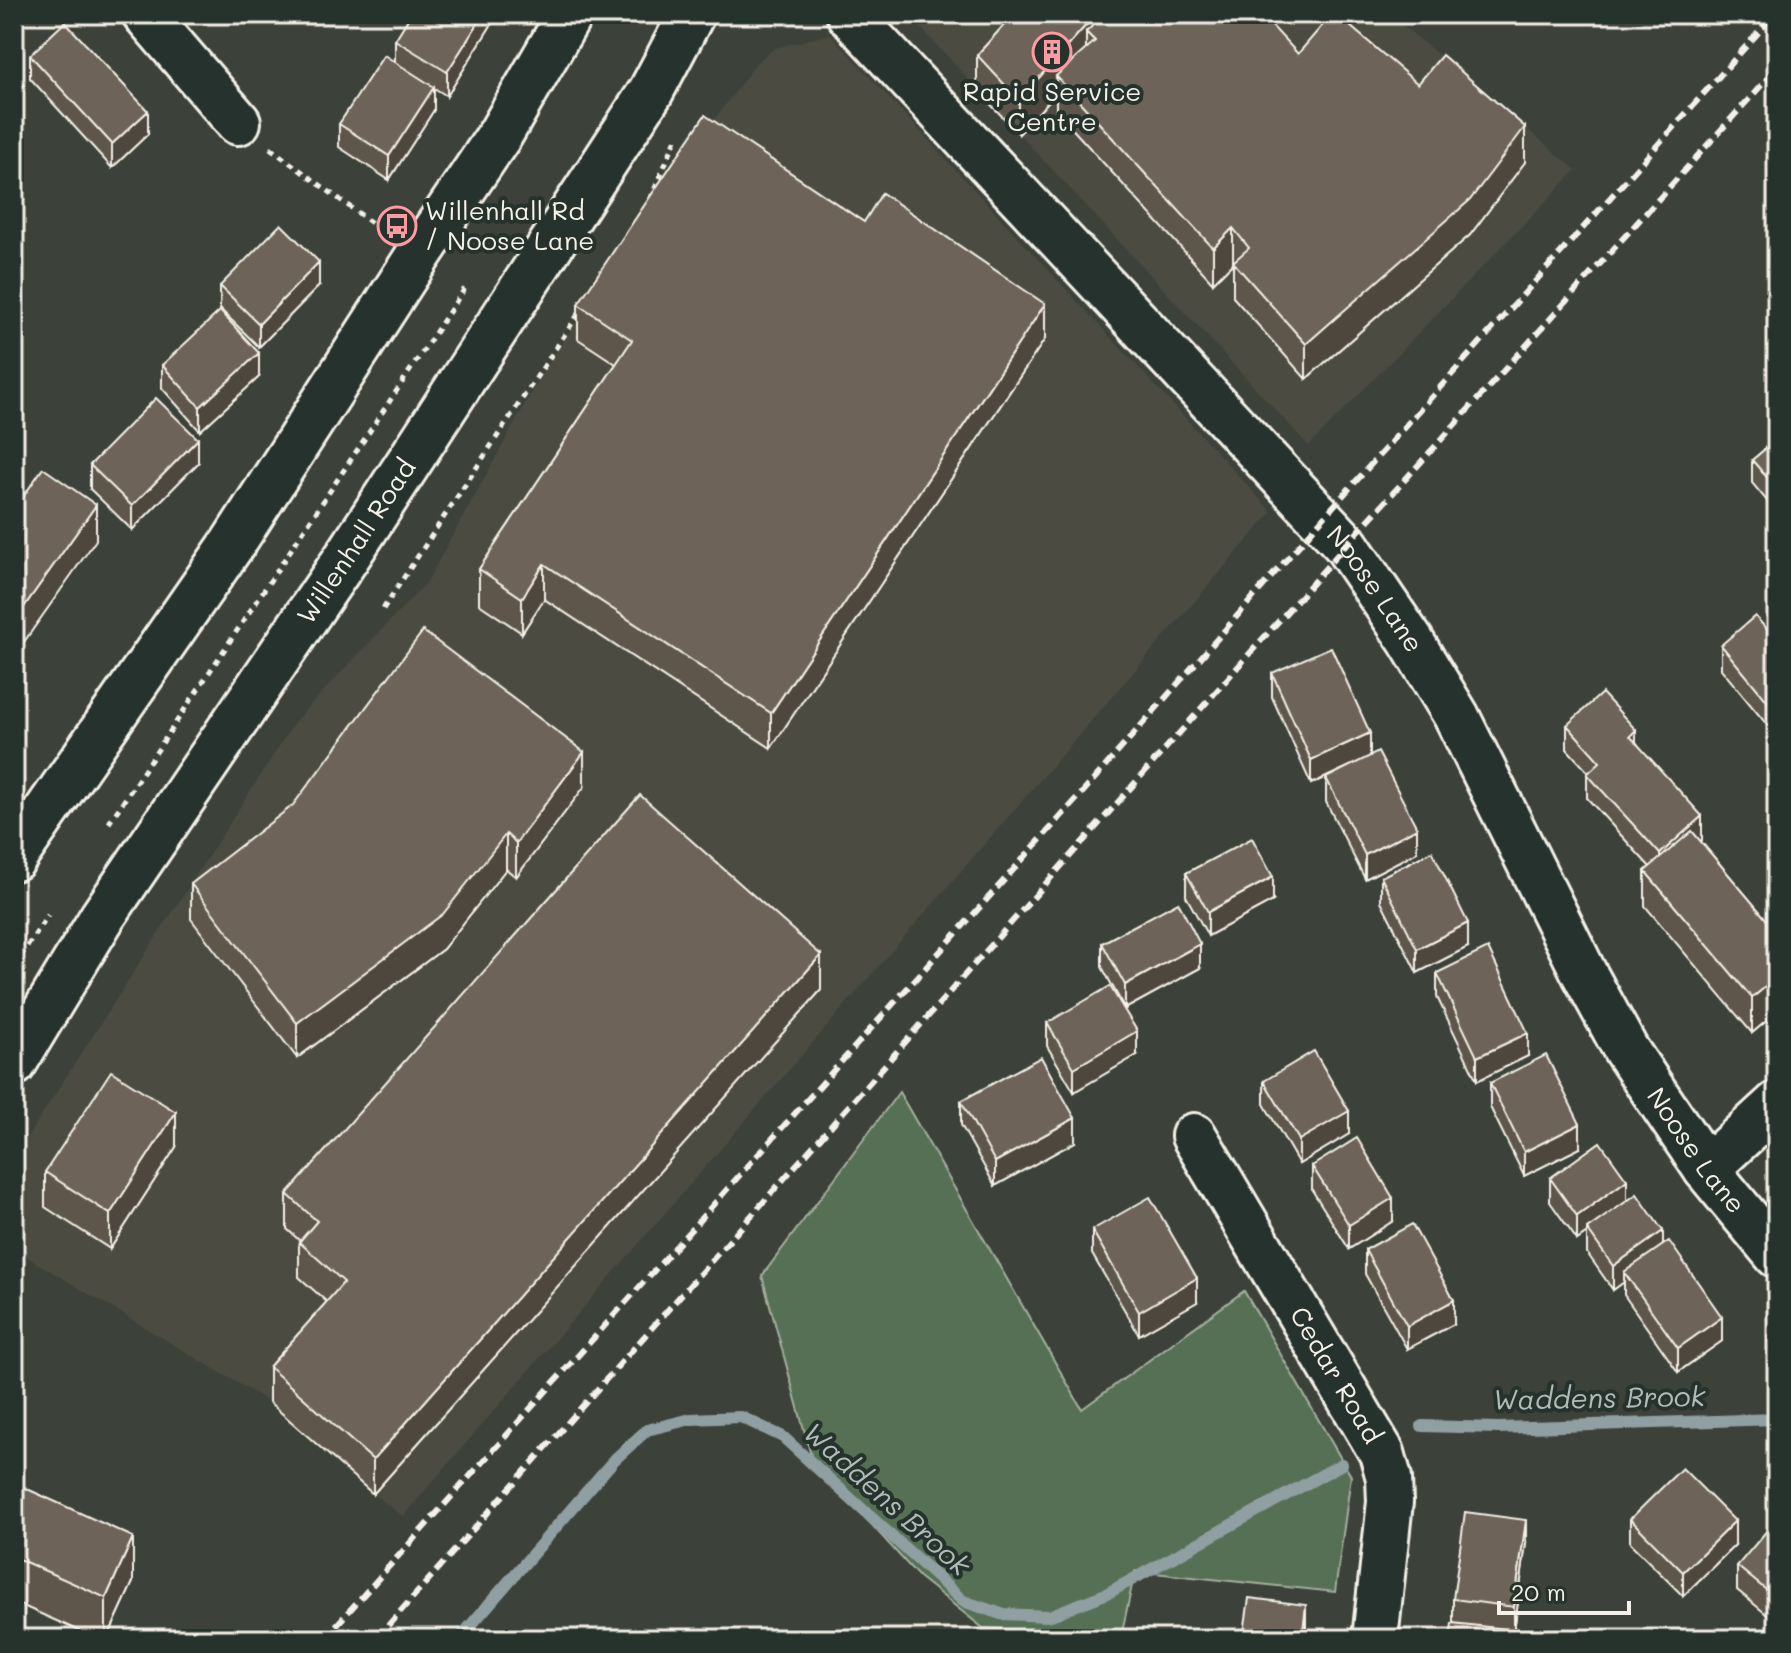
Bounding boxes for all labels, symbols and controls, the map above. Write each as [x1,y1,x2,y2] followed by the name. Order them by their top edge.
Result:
[1031,31,1073,73] building icon: Rapid Service Centre
[963,74,1141,138] place label: Rapid Service Centre
[425,193,594,257] place label: Willenhall Rd / Noose Lane
[376,205,418,247] bus stop icon: Willenhall Rd / Noose Lane
[288,452,423,630] street label: Willenhall Road
[1320,517,1432,658] street label: Noose Lane
[1640,1080,1754,1220] street label: Noose Lane
[1283,1300,1390,1449] street label: Cedar Road
[1492,1377,1707,1417] water label: Waddens Brook
[797,1414,979,1583] water label: Waddens Brook
[1499,1565,1629,1615] scale bar
[1511,1576,1566,1607] text: 20 m

